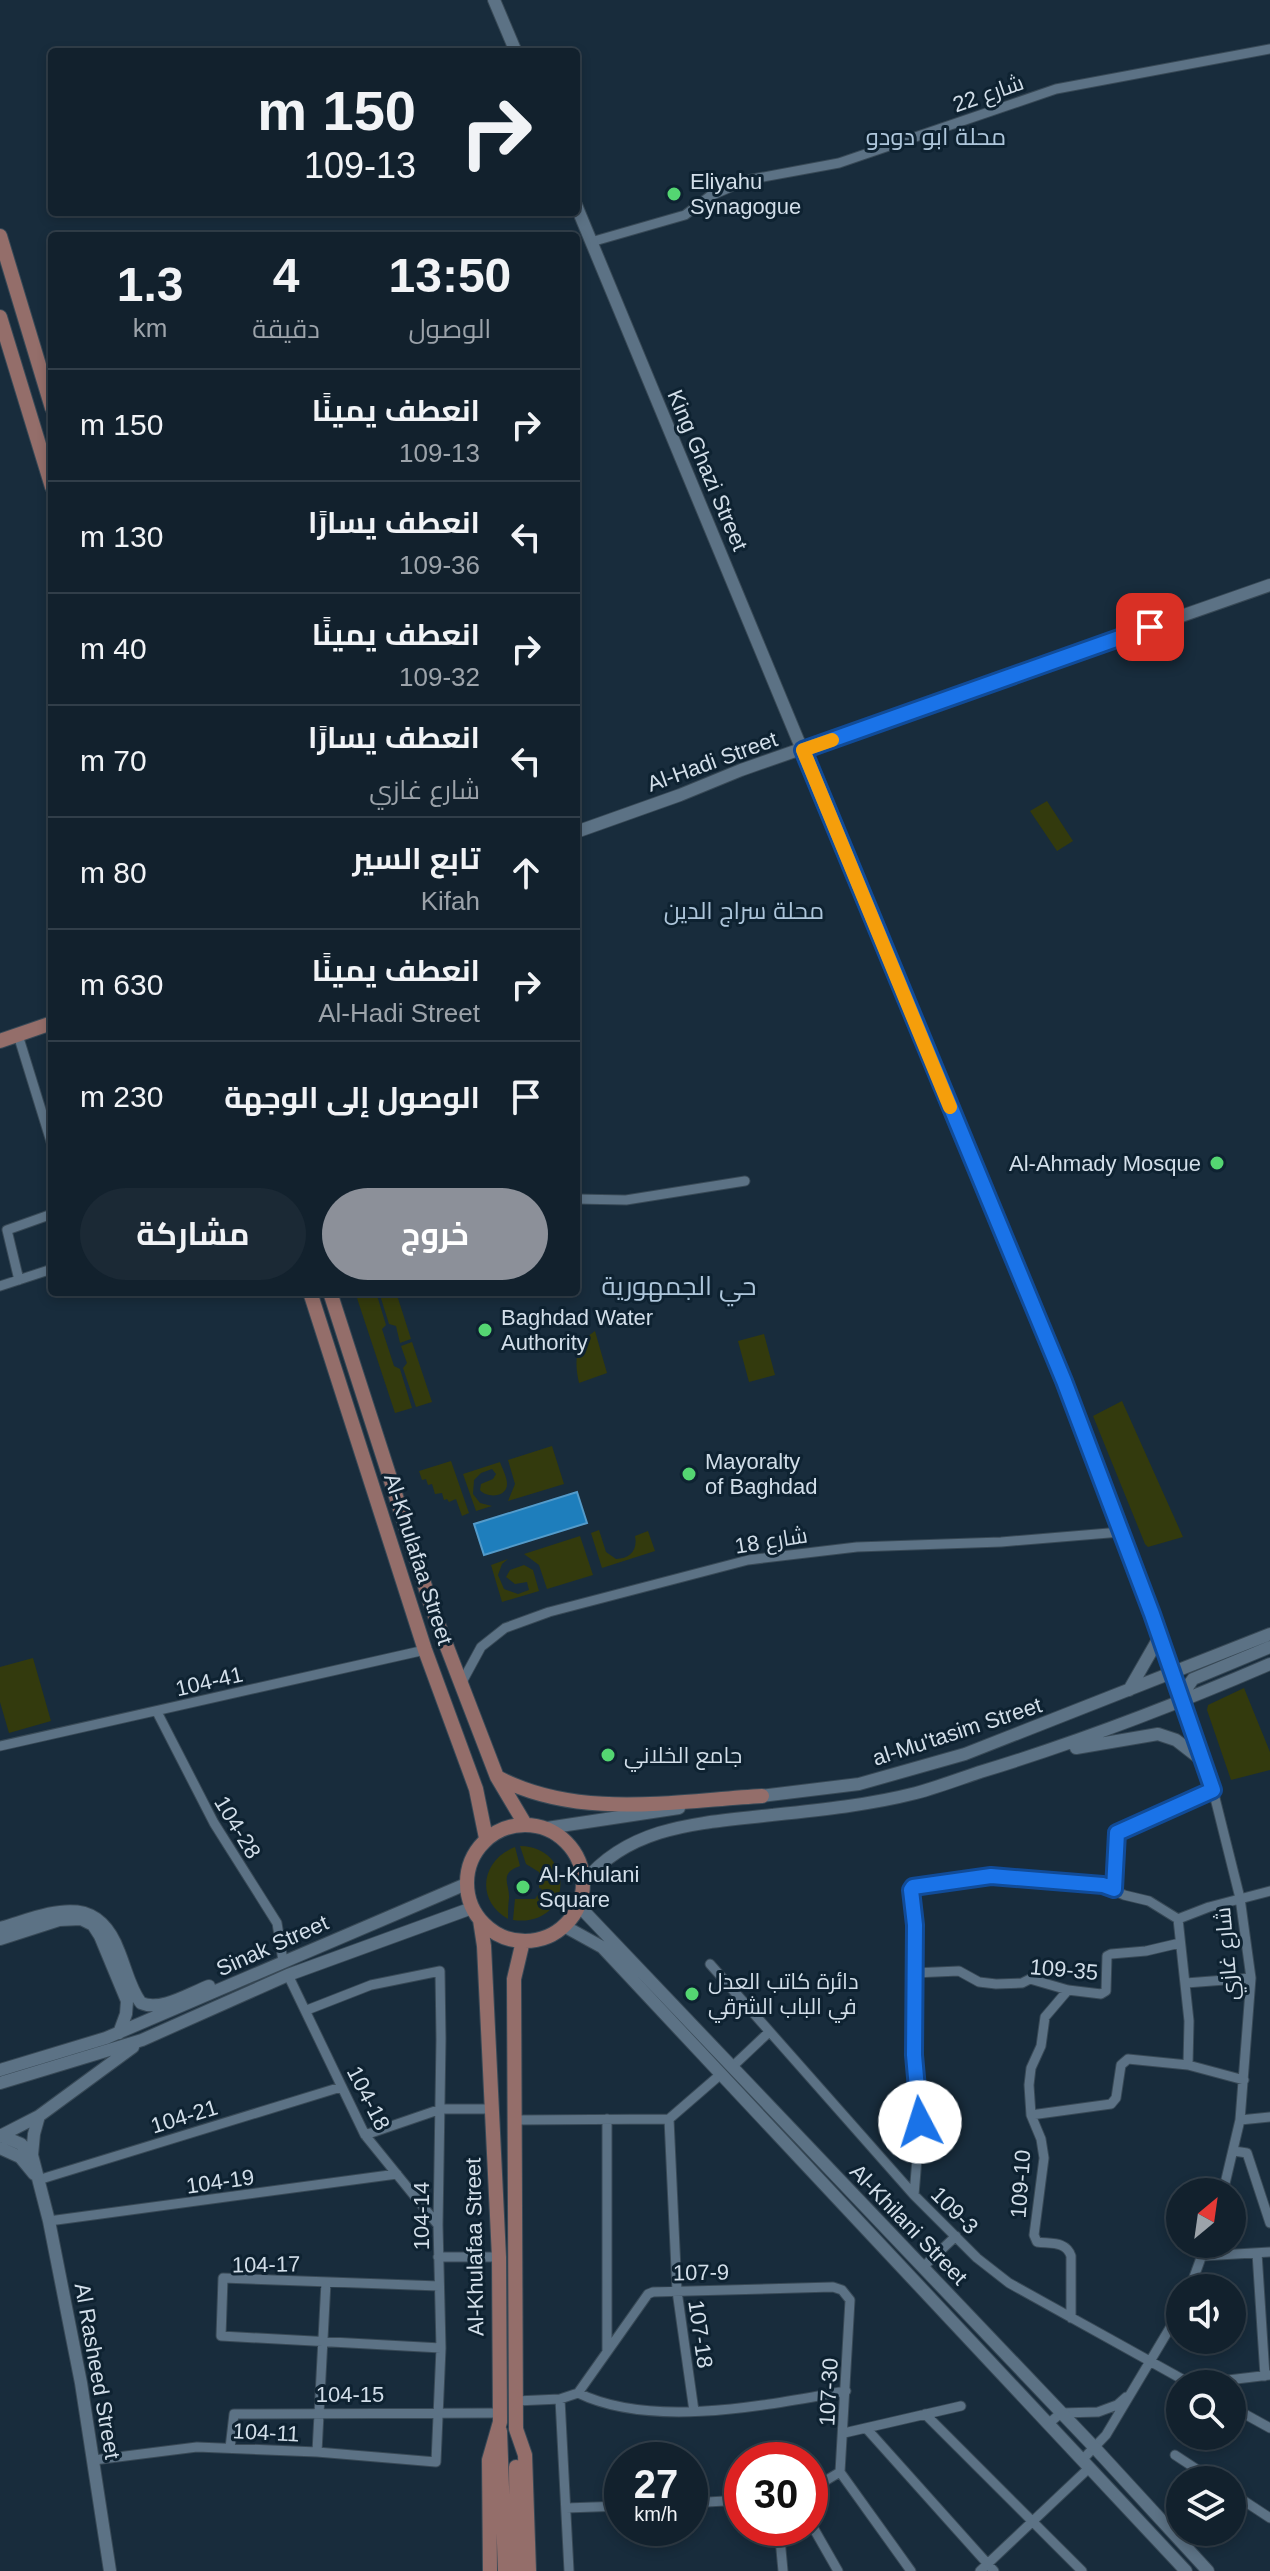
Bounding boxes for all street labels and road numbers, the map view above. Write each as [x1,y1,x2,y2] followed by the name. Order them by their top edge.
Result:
[949,70,1027,119] street label: شارع 22
[662,386,753,554] street label: King Ghazi Street
[644,726,781,797] street label: Al-Hadi Street
[379,1470,458,1648] street label: Al-Khulafaa Street
[733,1522,810,1561] street label: شارع 18
[173,1662,245,1701] street label: 104-41
[869,1692,1045,1771] street label: al-Mu'tasim Street
[209,1791,266,1863] street label: 104-28
[1210,1906,1247,2002] street label: شارع غازي
[212,1910,332,1981] street label: Sinak Street
[1029,1954,1099,1985] street label: 109-35
[342,2062,395,2134] street label: 104-18
[148,2095,221,2138] street label: 104-21
[1006,2149,1035,2219] street label: 109-10
[460,2158,489,2336] street label: Al-Khulafaa Street
[845,2159,972,2290] street label: Al-Khilani Street
[184,2164,256,2199] street label: 104-19
[409,2182,434,2250] street label: 104-14
[926,2182,983,2239] street label: 109-3
[232,2251,300,2278] street label: 104-17
[673,2260,729,2285] street label: 107-9
[70,2281,125,2461] street label: Al Rasheed Street
[683,2298,718,2370] street label: 107-18
[814,2357,843,2427] street label: 107-30
[316,2382,384,2407] street label: 104-15
[232,2418,300,2447] street label: 104-11

